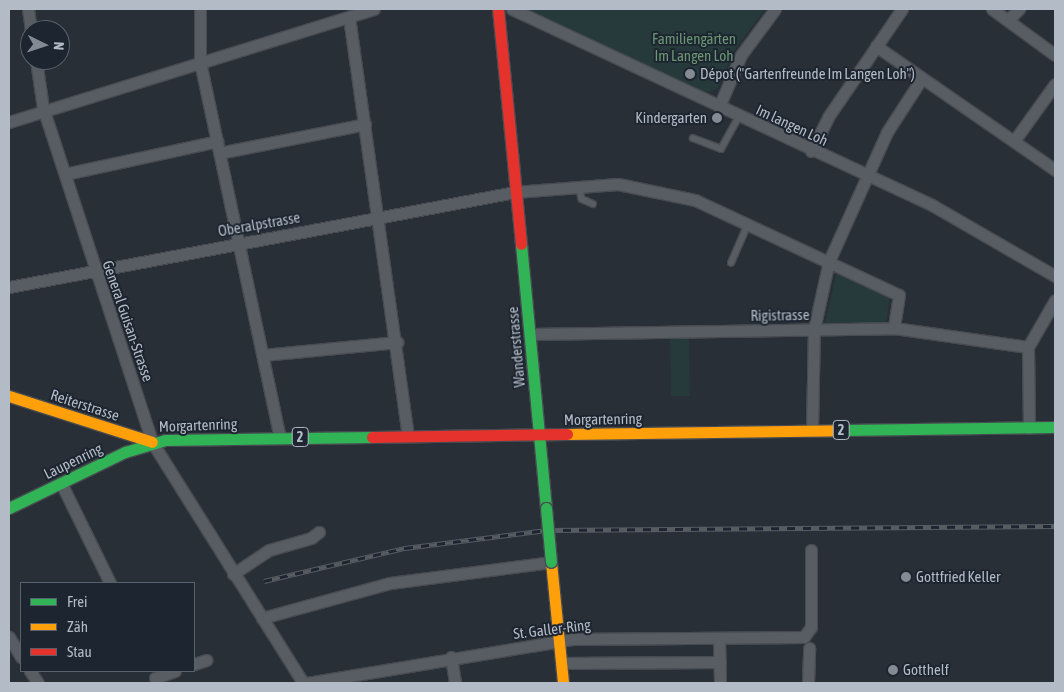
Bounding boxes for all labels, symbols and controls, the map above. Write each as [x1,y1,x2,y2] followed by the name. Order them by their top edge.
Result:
[20,20,70,70] north arrow
[652,29,736,64] park label: Familiengärten Im Langen Loh
[51,41,67,51] text: N
[700,65,915,83] place label: Dépot ("Gartenfreunde Im Langen Loh")
[684,68,696,80] marker: Dépot ("Gartenfreunde Im Langen Loh")
[753,101,831,149] street label: Im langen Loh
[635,109,707,127] place label: Kindergarten
[711,112,723,124] marker: Kindergarten
[217,208,301,240] street label: Oberalpstrasse
[99,258,157,384] street label: General Guisan-Strasse
[750,305,810,325] street label: Rigistrasse
[503,306,529,388] street label: Wanderstrasse
[48,385,122,425] street label: Reiterstrasse
[564,409,642,429] street label: Morgartenring
[159,415,237,435] street label: Morgartenring
[832,418,850,442] road number: 2
[291,426,309,448] road number: 2
[41,439,105,483] street label: Laupenring
[916,568,1000,586] place label: Gottfried Keller
[900,571,912,583] marker: Gottfried Keller
[20,582,195,672] legend
[67,593,87,610] text: Frei
[512,615,592,643] street label: St. Galler-Ring
[67,618,88,635] text: Zäh
[67,643,92,660] text: Stau
[903,661,949,679] place label: Gotthelf
[887,664,899,676] marker: Gotthelf

